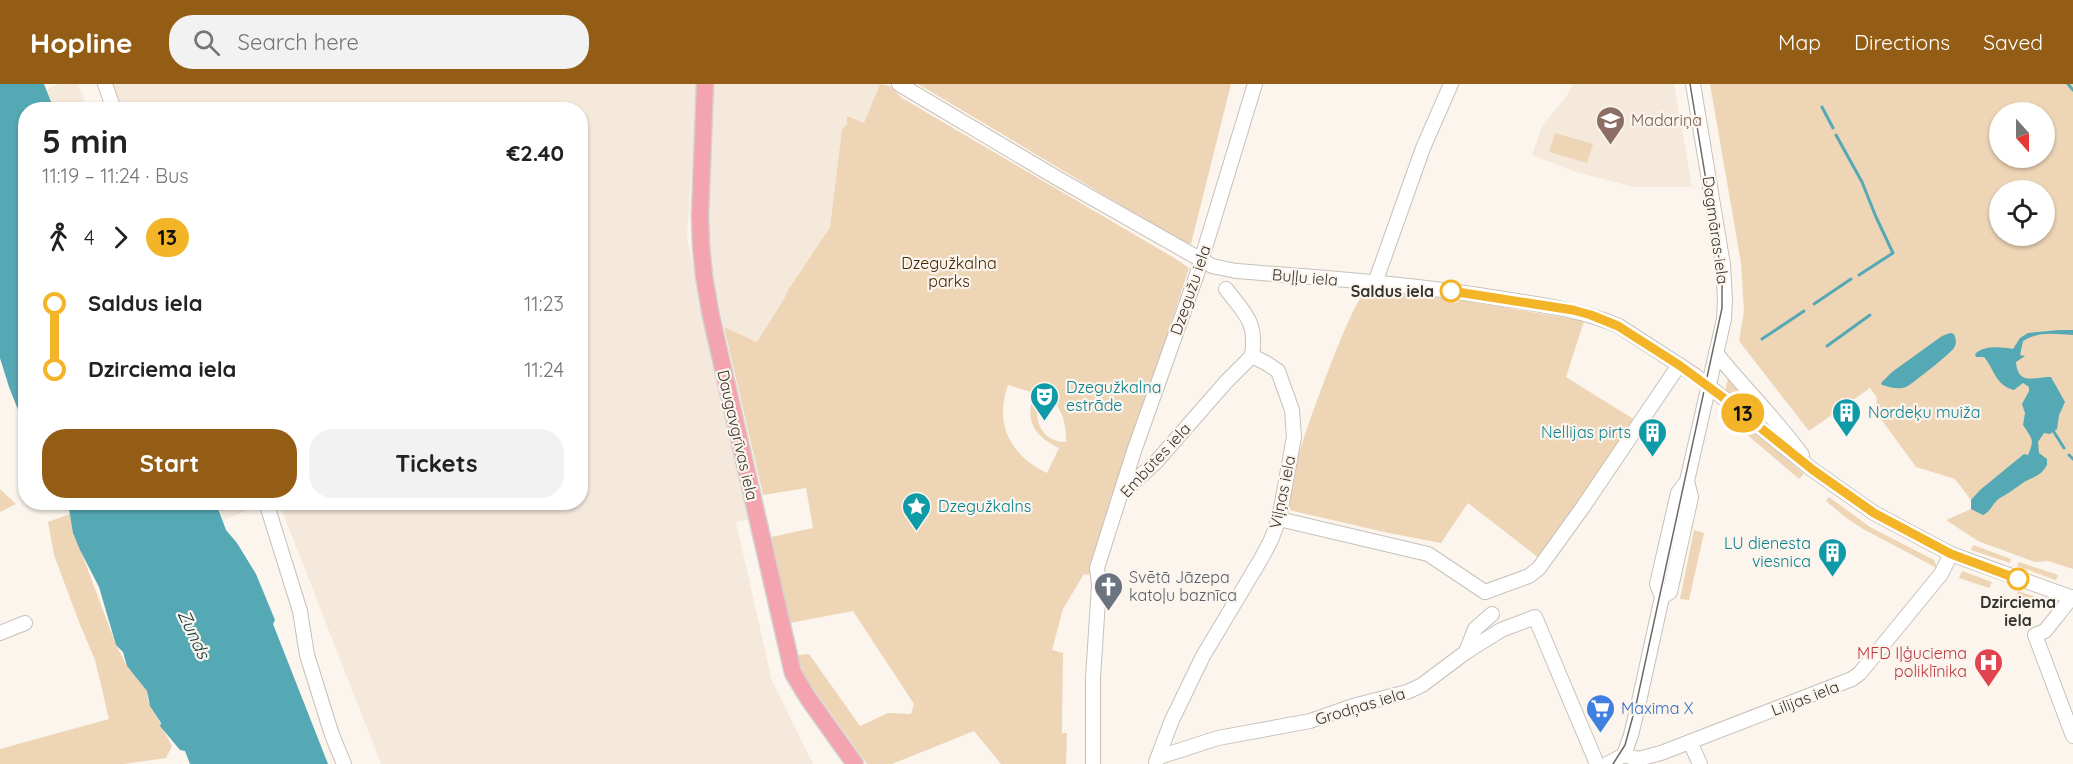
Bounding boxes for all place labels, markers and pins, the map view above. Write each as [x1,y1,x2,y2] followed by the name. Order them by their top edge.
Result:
[1594,104,1626,146] school or university icon: Madariņa
[1631,110,1702,130] place label: Madariņa
[1440,280,1462,302] marker: Saldus iela
[1351,281,1434,301] place label: Saldus iela
[1066,377,1161,415] place label: Dzegužkalna estrāde
[1029,380,1061,422] theatre icon: Dzegužkalna estrāde
[1831,396,1863,438] building icon: Nordeķu muiža
[1868,402,1980,422] place label: Nordeķu muiža
[1636,416,1668,458] building icon: Nellijas pirts
[1541,422,1631,442] place label: Nellijas pirts
[901,490,933,532] place icon: Dzegužkalns
[938,496,1031,516] place label: Dzegužkalns
[1724,533,1811,571] place label: LU dienesta viesnica
[1816,536,1848,578] building icon: LU dienesta viesnica
[1129,567,1237,605] place label: Svētā Jāzepa katoļu baznīca
[2007,568,2029,590] marker: Dzirciema iela
[1092,570,1124,612] church icon: Svētā Jāzepa katoļu baznīca
[1980,592,2056,630] place label: Dzirciema iela
[1857,643,1967,681] place label: MFD Iļģuciema poliklīnika
[1972,646,2004,688] hospital icon: MFD Iļģuciema poliklīnika
[1584,692,1616,734] supermarket icon: Maxima X
[1621,698,1694,718] place label: Maxima X

